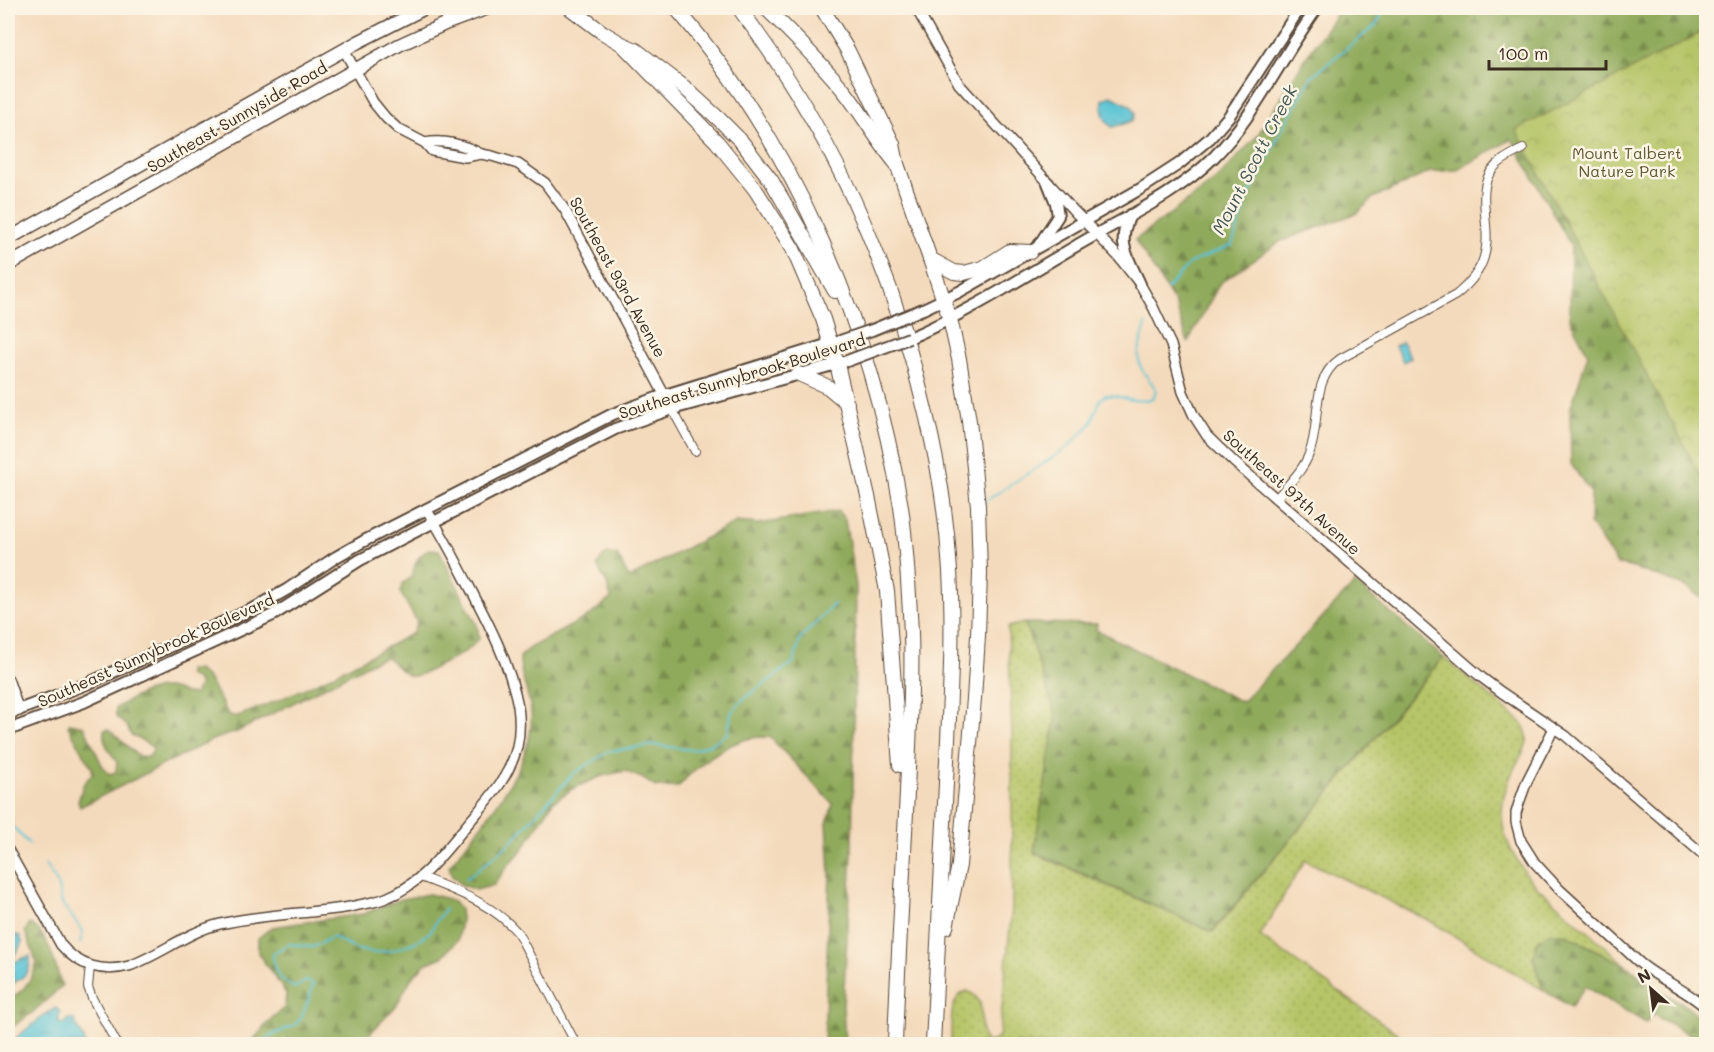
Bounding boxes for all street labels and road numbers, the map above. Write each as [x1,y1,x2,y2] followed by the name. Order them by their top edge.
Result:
[143,56,331,177] street label: Southeast Sunnyside Road
[565,193,671,361] street label: Southeast 93rd Avenue
[616,328,868,423] street label: Southeast Sunnybrook Boulevard
[1219,424,1366,559] street label: Southeast 97th Avenue
[34,588,277,711] street label: Southeast Sunnybrook Boulevard

